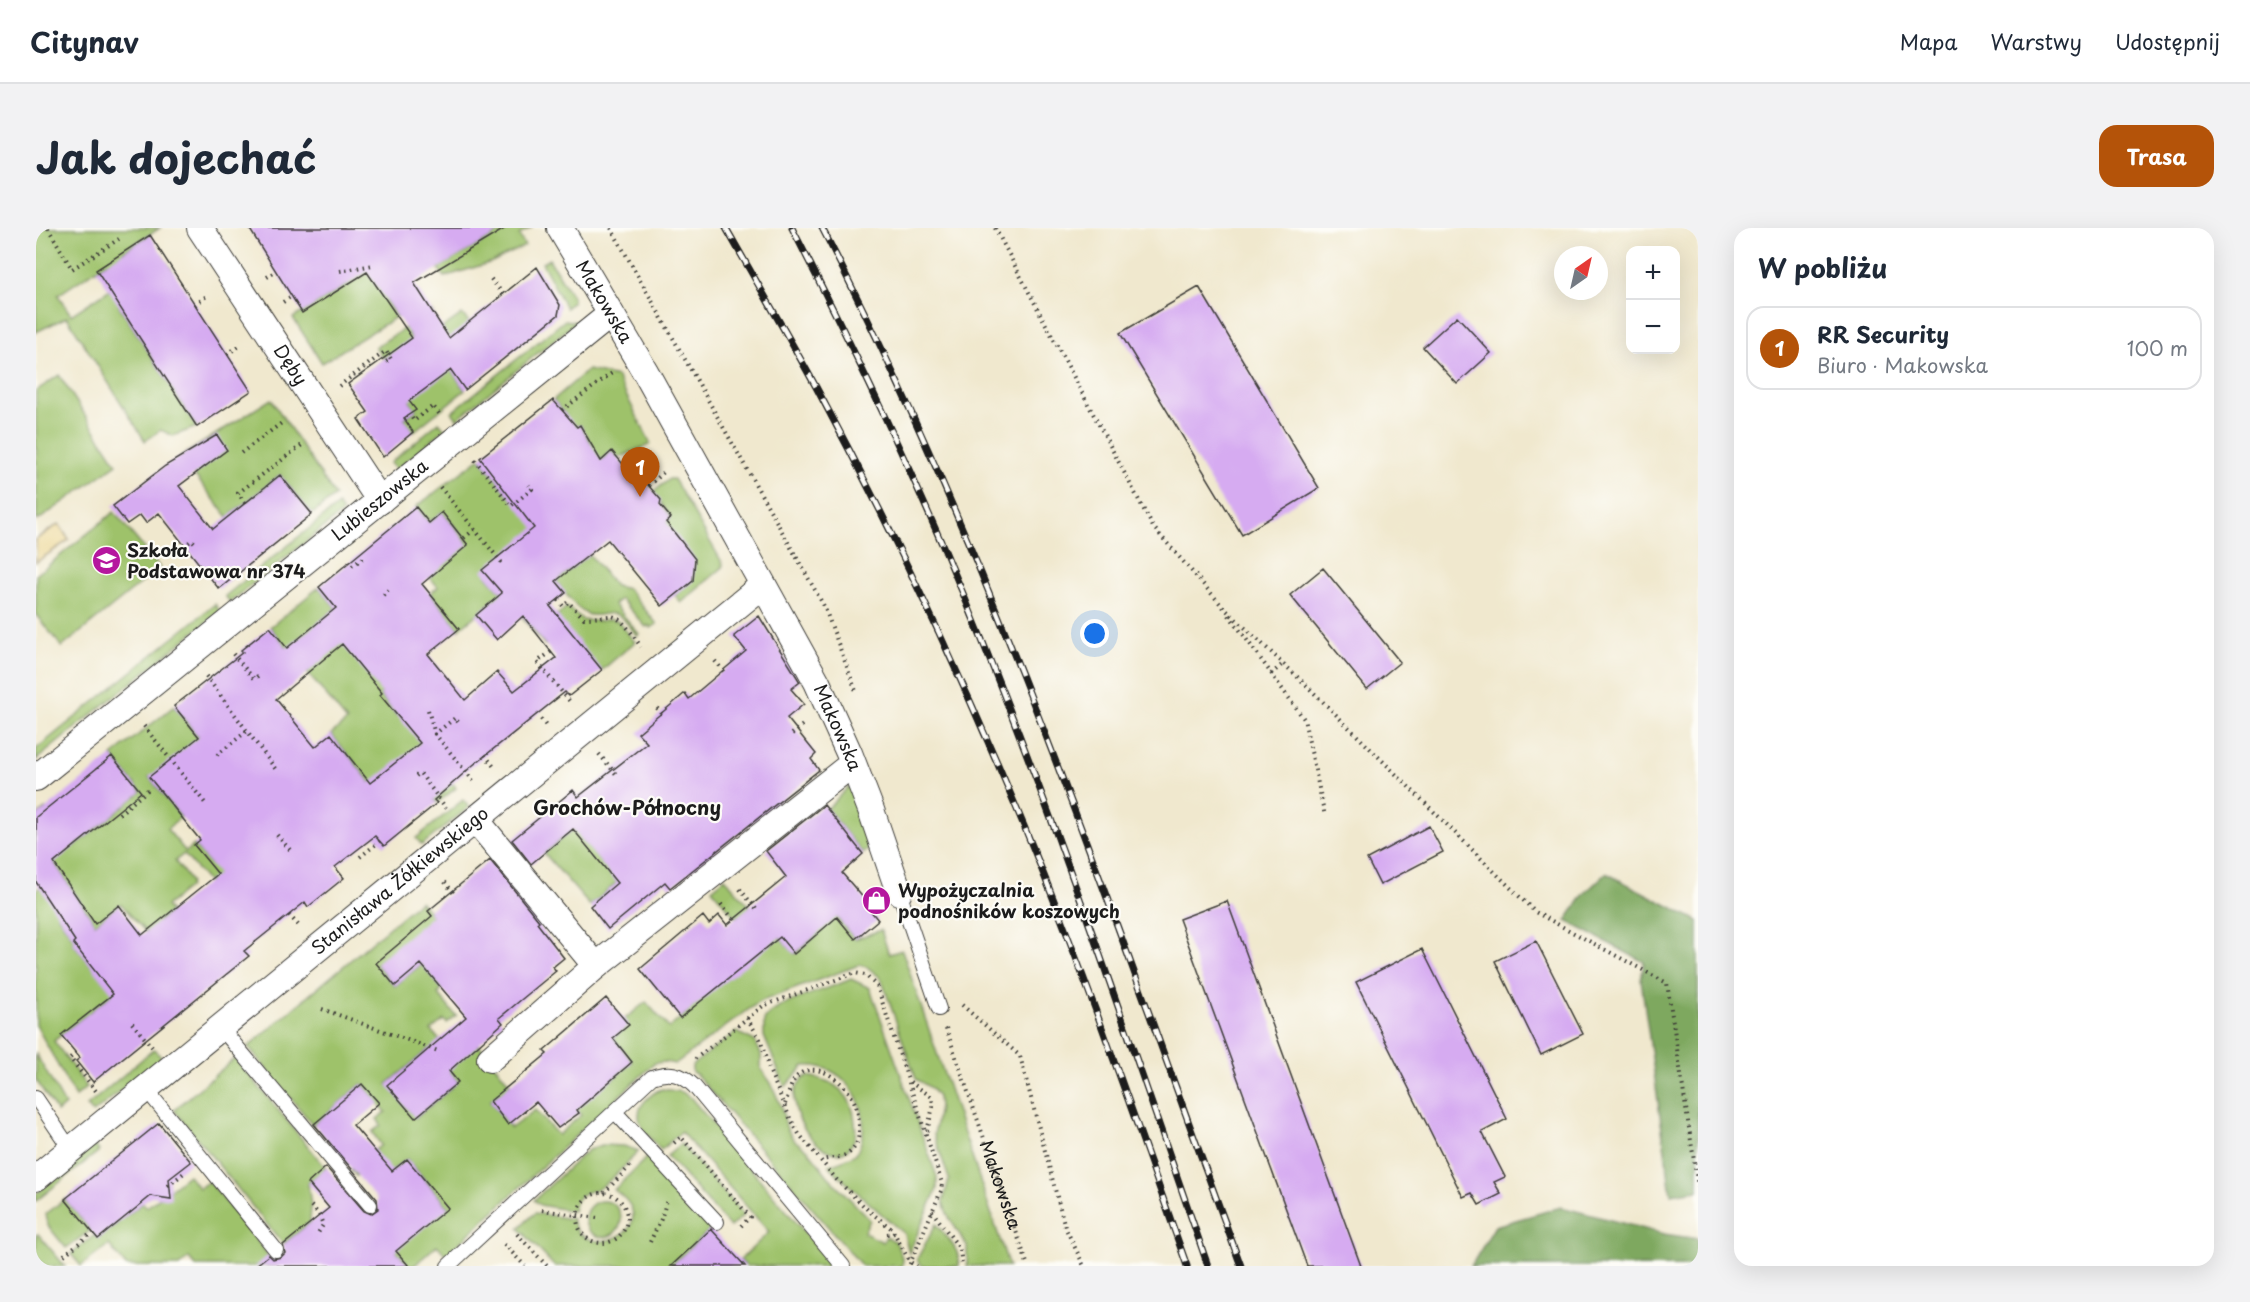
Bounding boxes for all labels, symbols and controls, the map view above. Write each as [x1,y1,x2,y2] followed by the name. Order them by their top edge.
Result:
[30,20,139,63] text: Citynav
[1900,25,1958,57] text: Mapa
[1991,25,2082,57] text: Warstwy
[2115,25,2220,57] text: Udostępnij
[36,125,317,188] text: Jak dojechać
[2099,125,2214,187] button: Trasa
[1554,246,1608,300] north arrow
[1626,246,1680,354] map controls
[1626,246,1680,300] button: +
[1758,248,1887,287] text: W pobliżu
[570,255,641,349] street label: Makowska
[1626,300,1680,354] button: −
[1817,317,1949,350] text: RR Security
[1775,333,1784,363] text: 1
[2127,333,2188,363] text: 100 m
[268,338,315,390] street label: Dęby
[1817,350,1988,380] text: Biuro · Makowska
[620,448,660,497] pin: 1
[325,451,434,547] street label: Lubieszowska
[127,536,306,584] place label: Szkoła Podstawowa nr 374
[90,545,122,577] school or university icon: Szkoła Podstawowa nr 374
[1080,619,1109,648] your location
[808,679,870,775] street label: Makowska
[533,792,721,822] district label: Grochów-Północny
[305,799,494,960] street label: Stanisława Żółkiewskiego
[898,876,1120,924] place label: Wypożyczalnia podnośników koszowych
[861,885,893,917] shop icon: Wypożyczalnia podnośników koszowych
[974,1136,1030,1233] street label: Makowska

